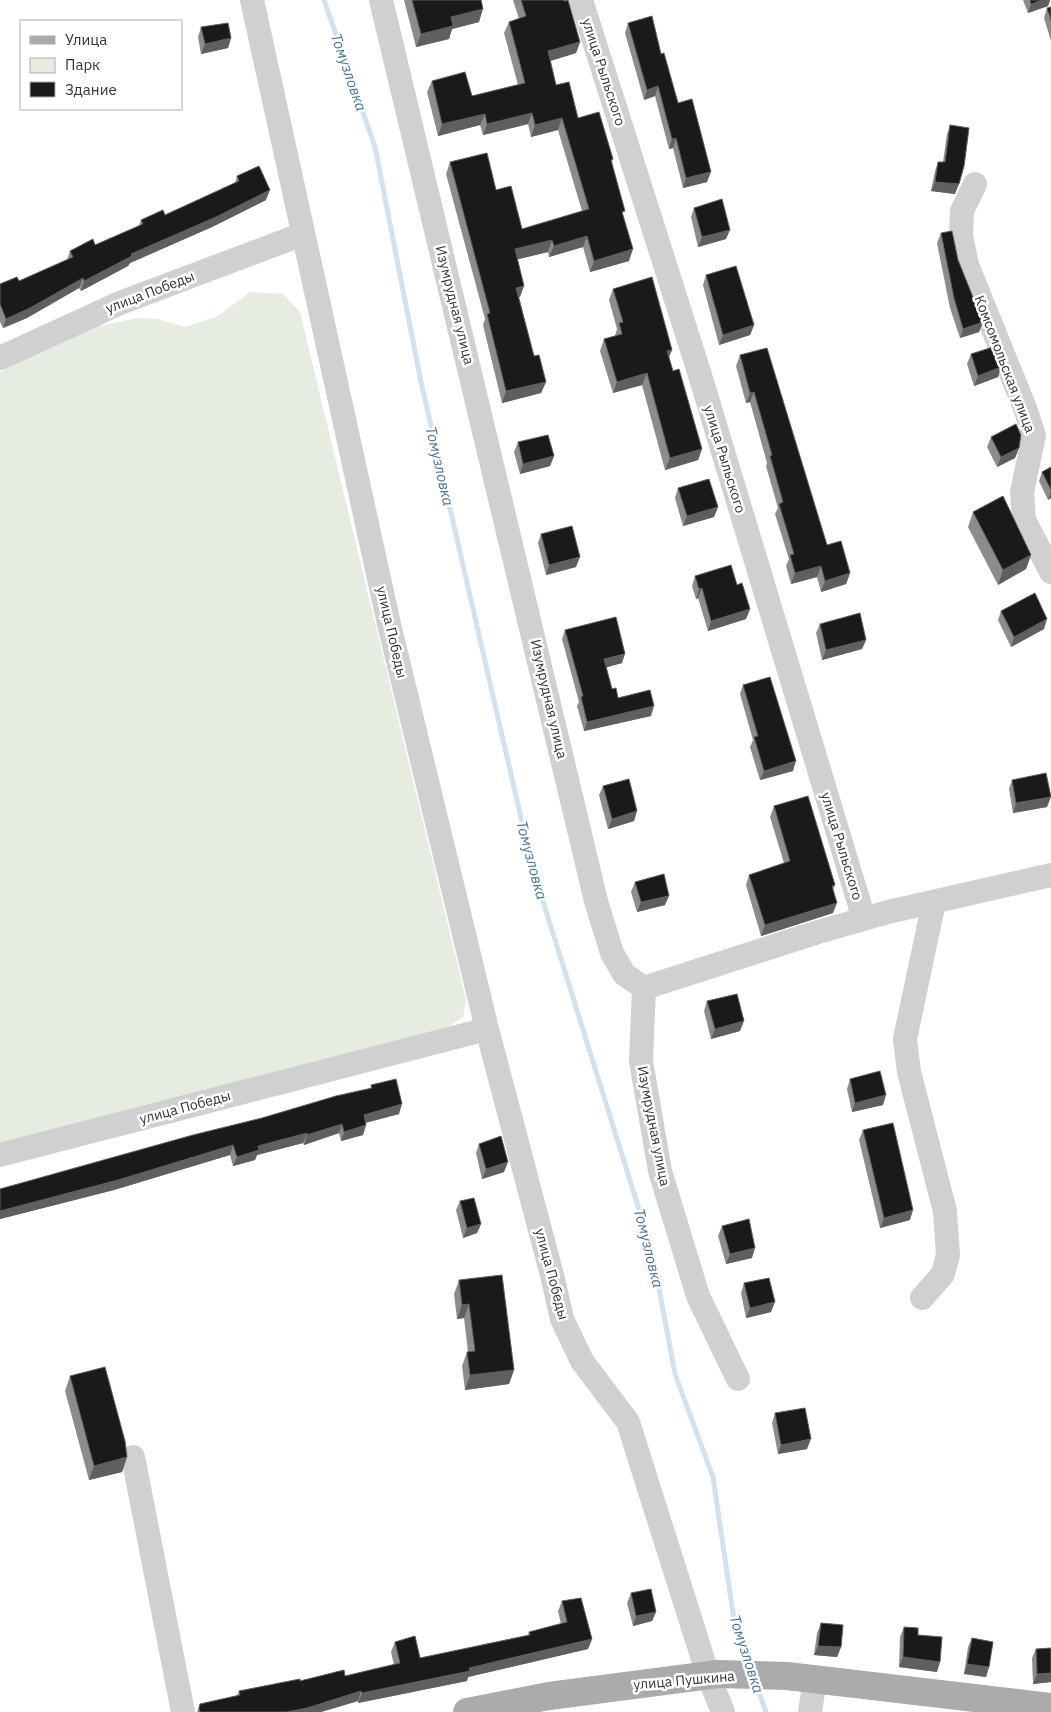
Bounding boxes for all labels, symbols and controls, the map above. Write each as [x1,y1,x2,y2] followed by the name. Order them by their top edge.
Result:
[578,16,630,128] street label: улица Рыльского
[20,20,182,110] legend
[65,30,107,49] text: Улица
[327,31,371,114] water label: Томузловка
[65,55,100,74] text: Парк
[65,80,117,99] text: Здание
[432,244,479,367] street label: Изумрудная улица
[103,267,197,317] street label: улица Победы
[970,293,1040,436] street label: Комсомольская улица
[700,403,750,515] street label: улица Рыльского
[422,424,458,508] water label: Томузловка
[373,584,411,680] street label: улица Победы
[527,638,572,761] street label: Изумрудная улица
[817,790,867,902] street label: улица Рыльского
[512,818,552,902] water label: Томузловка
[634,1064,675,1188] street label: Изумрудная улица
[137,1086,233,1128] street label: улица Победы
[630,1206,668,1290] water label: Томузловка
[531,1226,573,1322] street label: улица Победы
[725,1612,769,1696] water label: Томузловка
[633,1667,736,1693] street label: улица Пушкина

